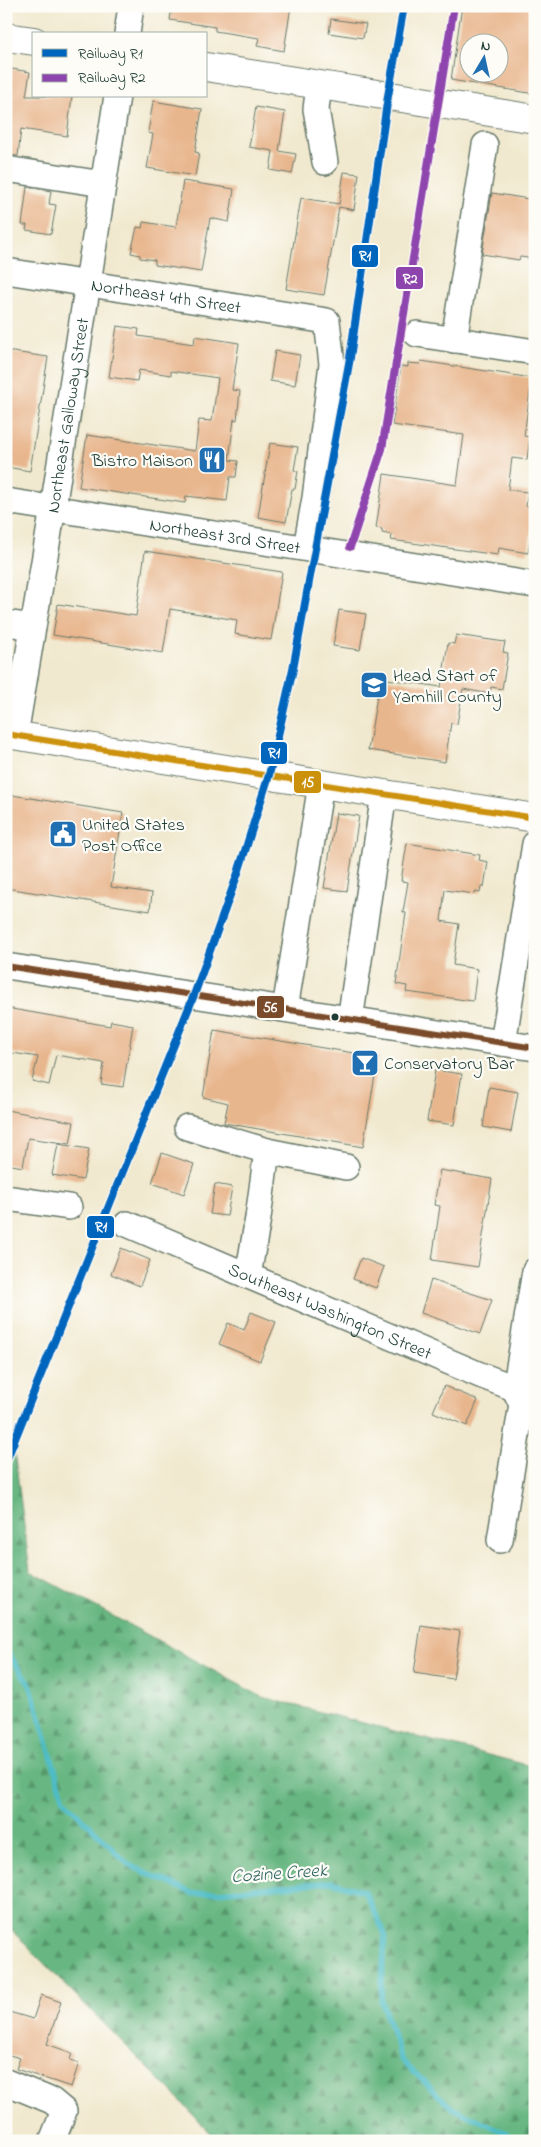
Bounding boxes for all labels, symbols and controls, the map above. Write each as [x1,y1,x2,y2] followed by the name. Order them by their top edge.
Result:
[32,32,208,98] legend
[458,32,508,82] north arrow
[479,36,492,58] text: N
[78,43,143,66] text: Railway R1
[78,67,146,90] text: Railway R2
[351,244,379,268] line badge: R1
[358,246,372,267] text: R1
[395,266,424,290] line badge: R2
[402,269,417,290] text: R2
[89,273,243,322] street label: Northeast 4th Street
[41,316,97,515] street label: Northeast Galloway Street
[197,445,227,475] restaurant icon: Bistro Maison
[91,449,193,475] place label: Bistro Maison
[148,513,302,563] street label: Northeast 3rd Street
[393,664,502,711] place label: Head Start of Yamhill County
[359,670,389,700] school or university icon: Head Start of Yamhill County
[260,741,288,765] line badge: R1
[267,743,281,764] text: R1
[293,770,322,794] line badge: 15
[302,773,314,794] text: 15
[82,813,185,860] place label: United States Post Office
[48,819,78,849] public building icon: United States Post Office
[256,995,285,1019] line badge: 56
[263,998,278,1019] text: 56
[330,1012,340,1022] unlabelled marker
[350,1048,380,1078] bar icon: Conservatory Bar
[384,1052,515,1078] place label: Conservatory Bar
[86,1215,115,1239] line badge: R1
[94,1217,108,1238] text: R1
[223,1258,435,1368] street label: Southeast Washington Street
[230,1858,329,1891] water label: Cozine Creek

